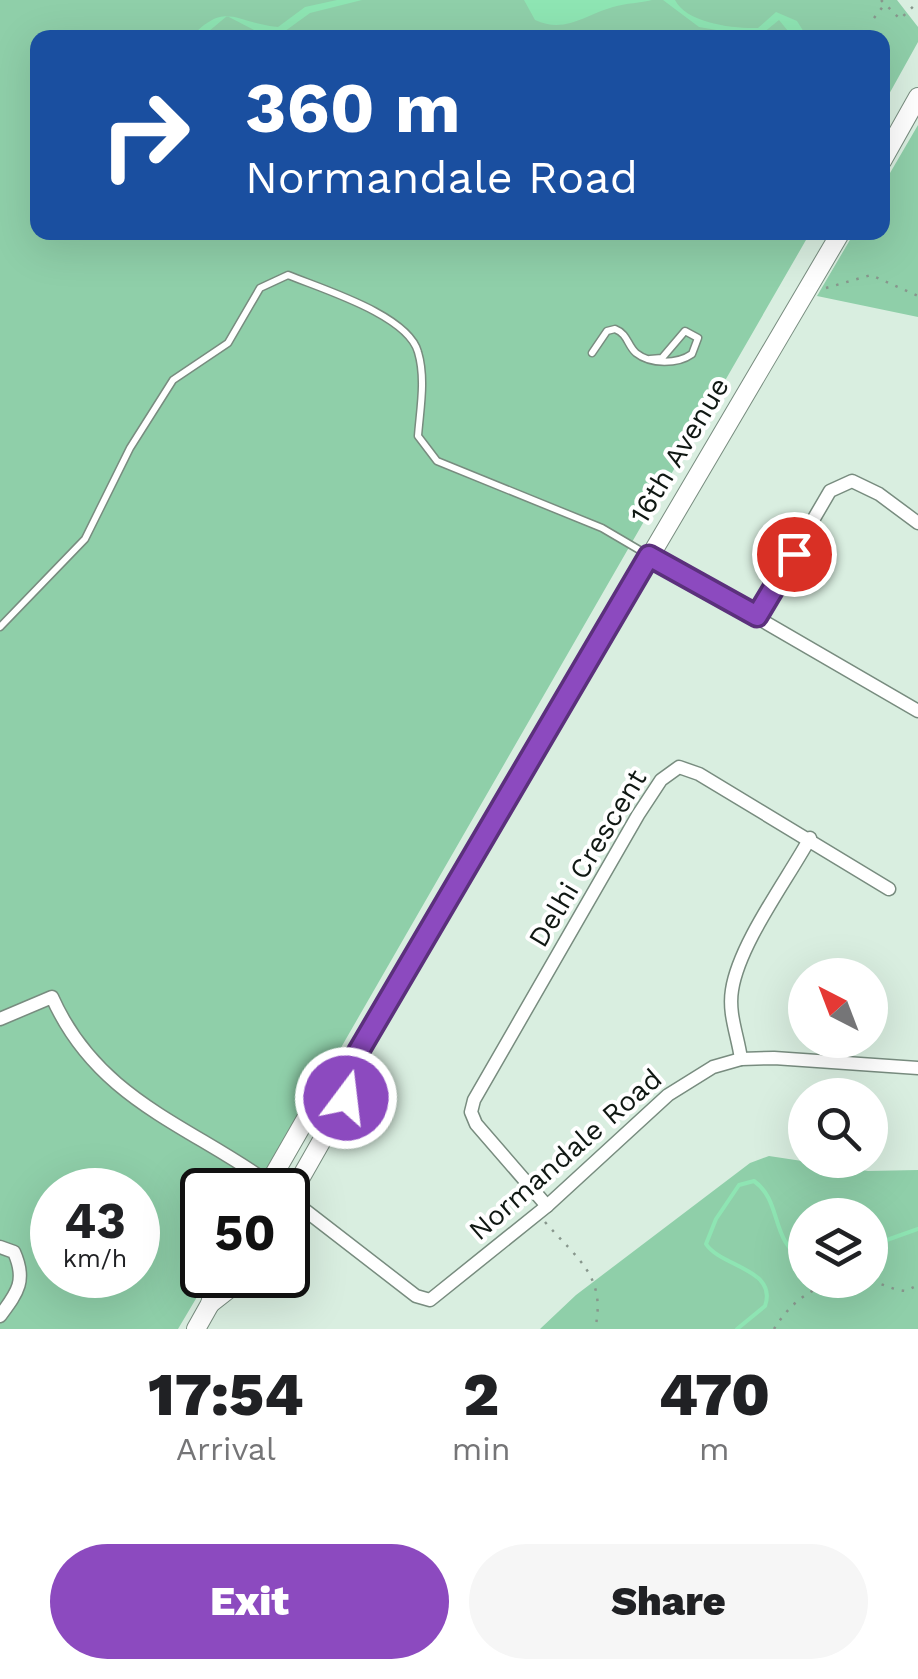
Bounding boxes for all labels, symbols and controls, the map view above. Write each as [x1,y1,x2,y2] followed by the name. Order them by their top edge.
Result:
[245,67,461,149] text: 360 m
[80,70,210,200] icon: right
[245,151,638,204] text: Normandale Road
[623,371,736,529] street label: 16th Avenue
[752,512,837,597] pin
[767,527,822,582] icon: arrive
[522,763,653,953] street label: Delhi Crescent
[788,958,888,1058] north arrow
[788,958,888,1298] map controls
[294,1046,398,1150] position arrow
[462,1062,668,1247] street label: Normandale Road
[788,1078,888,1178] button: search
[180,1168,310,1298] speed limit sign: 50
[64,1191,126,1250] text: 43
[788,1198,888,1298] button: layers
[63,1244,127,1273] text: km/h
[148,1359,304,1430] text: 17:54
[463,1359,499,1430] text: 2
[659,1359,770,1430] text: 470
[176,1430,276,1468] text: Arrival
[452,1430,510,1468] text: min
[699,1430,729,1468] text: m
[50,1544,449,1659] button: Exit
[469,1544,868,1659] button: Share

